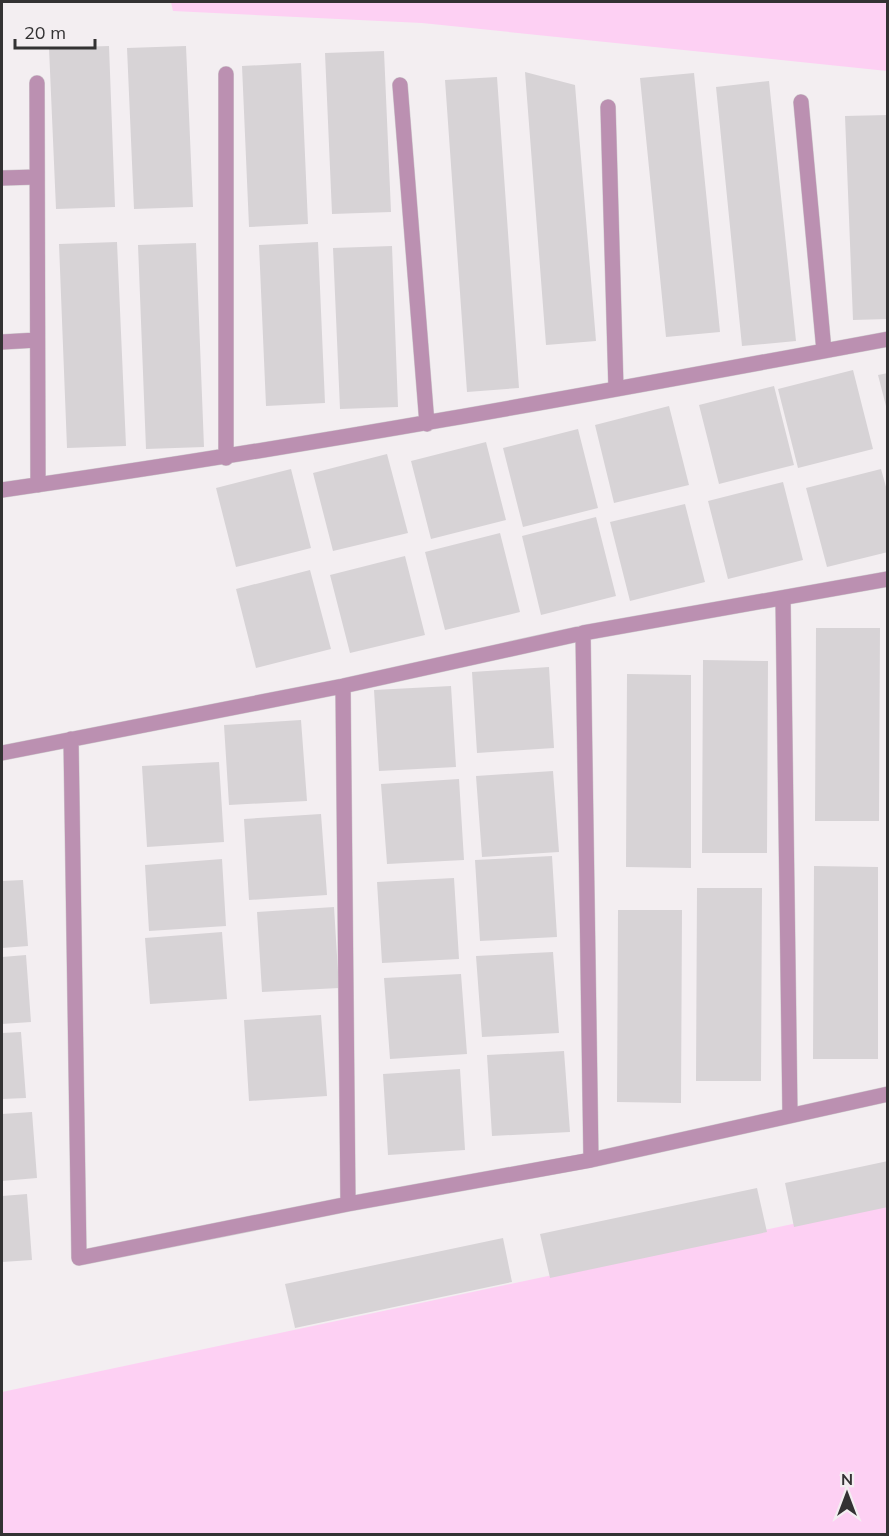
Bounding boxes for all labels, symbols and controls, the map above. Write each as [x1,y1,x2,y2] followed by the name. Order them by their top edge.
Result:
[15,12,94,50] scale bar
[24,21,66,44] text: 20 m
[817,1464,877,1524] north arrow
[841,1469,853,1489] text: N

